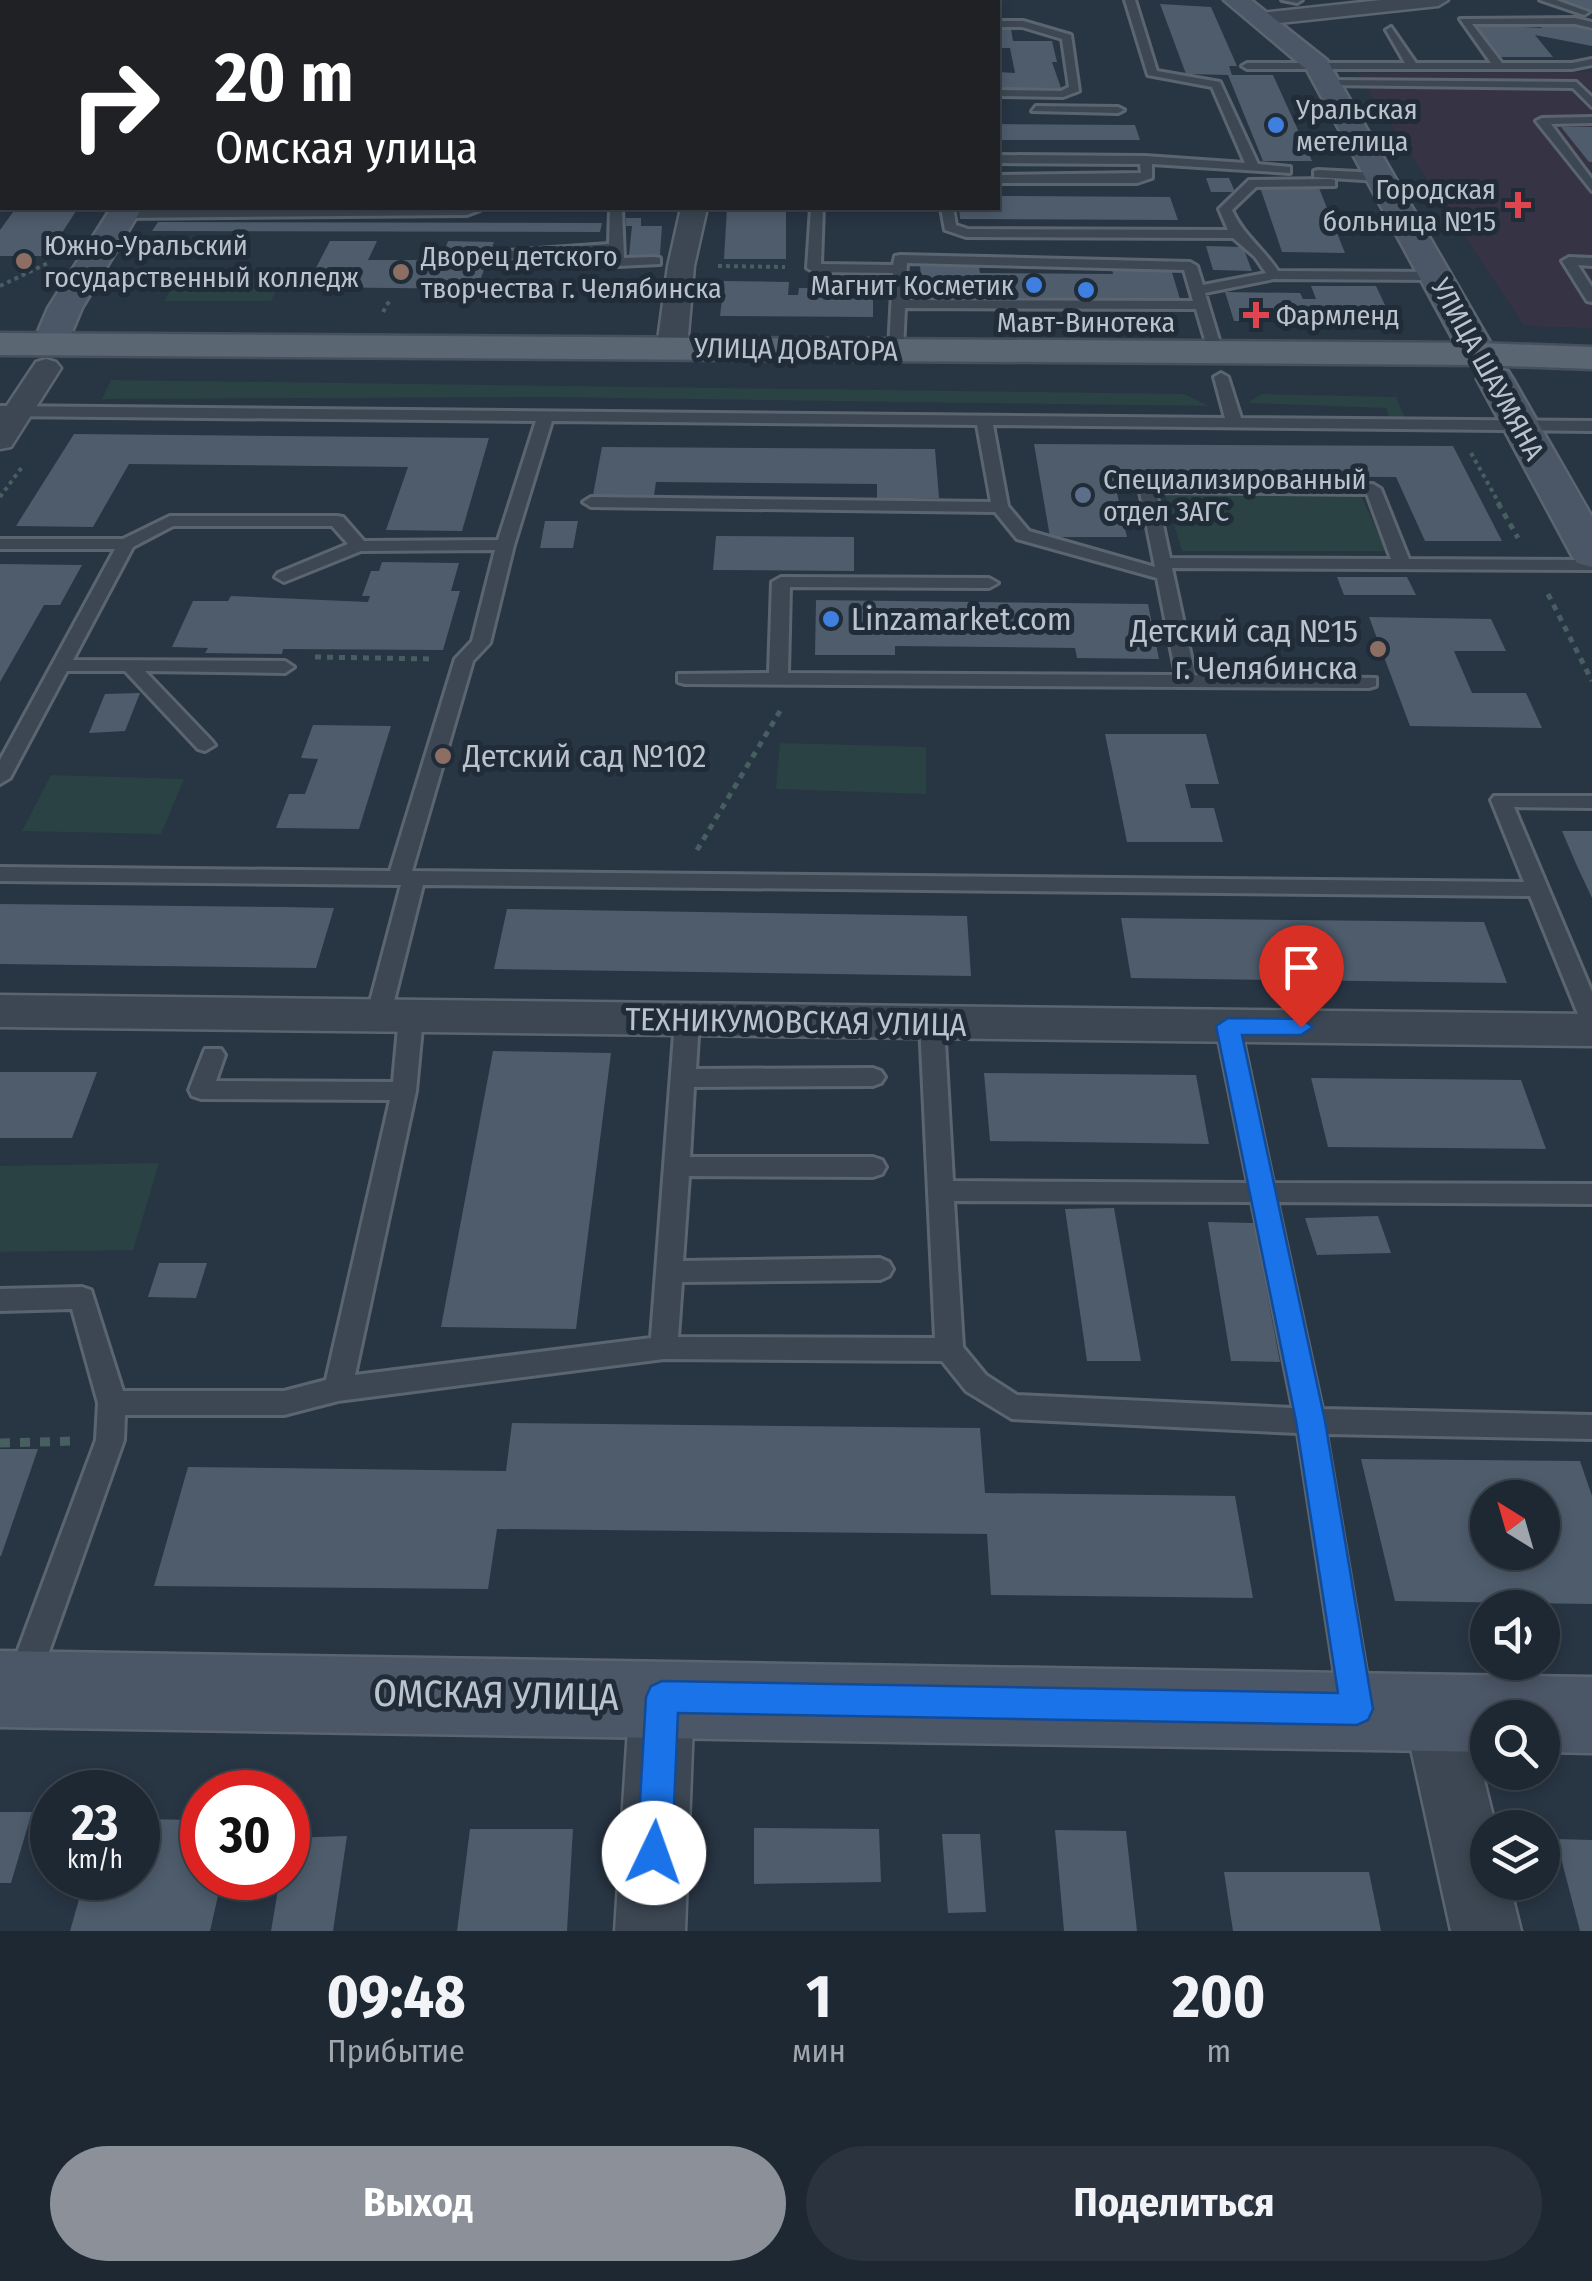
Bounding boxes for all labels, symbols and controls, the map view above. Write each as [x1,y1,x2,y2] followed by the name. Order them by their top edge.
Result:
[215,36,354,120] text: 20 m
[50,40,180,170] icon: right
[1295,93,1418,158] place label: Уральская метелица
[1265,114,1287,136] marker: Уральская метелица
[215,121,478,175] text: Омская улица
[1323,173,1496,238] place label: Городская больница №15
[1505,192,1531,218] marker: Городская больница №15
[44,229,359,294] place label: Южно-Уральский государственный колледж
[420,240,722,305] place label: Дворец детского творчества г. Челябинска
[13,250,35,272] marker: Южно-Уральский государственный колледж
[390,261,412,283] marker: Дворец детского творчества г. Челябинска
[811,269,1014,302] place label: Магнит Косметик
[1424,272,1551,466] street label: УЛИЦА ШАУМЯНА
[1023,274,1045,296] marker: Магнит Косметик
[1075,279,1097,301] marker: Мавт-Винотека
[1276,299,1399,332] place label: Фармленд
[1245,304,1267,326] marker: Фармленд
[997,306,1175,339] place label: Мавт-Винотека
[693,331,898,368] street label: УЛИЦА ДОВАТОРА
[1103,463,1367,528] place label: Специализированный отдел ЗАГС
[1072,484,1094,506] marker: Специализированный отдел ЗАГС
[851,600,1072,638] place label: Linzamarket.com
[820,608,842,630] marker: Linzamarket.com
[1129,612,1358,687] place label: Детский сад №15 г. Челябинска
[1367,638,1389,660] marker: Детский сад №15 г. Челябинска
[462,737,706,775] place label: Детский сад №102
[432,745,454,767] marker: Детский сад №102
[1259,925,1344,1028] pin
[1274,940,1329,995] icon: arrive
[625,1000,967,1044] street label: ТЕХНИКУМОВСКАЯ УЛИЦА
[1470,1480,1560,1570] north arrow
[1470,1480,1560,1900] map controls
[1470,1590,1560,1680] button: sound
[373,1670,619,1720] street label: ОМСКАЯ УЛИЦА
[1470,1700,1560,1790] button: search
[180,1770,310,1900] speed limit sign: 30
[72,1793,118,1853] text: 23
[602,1801,706,1905] position arrow
[1470,1810,1560,1900] button: layers
[67,1845,123,1875] text: km/h
[326,1961,466,2033] text: 09:48
[806,1961,832,2033] text: 1
[1172,1961,1266,2033] text: 200
[327,2032,465,2070] text: Прибытие
[792,2032,846,2070] text: мин
[1207,2032,1231,2070] text: m
[50,2146,786,2261] button: Выход
[806,2146,1542,2261] button: Поделиться

